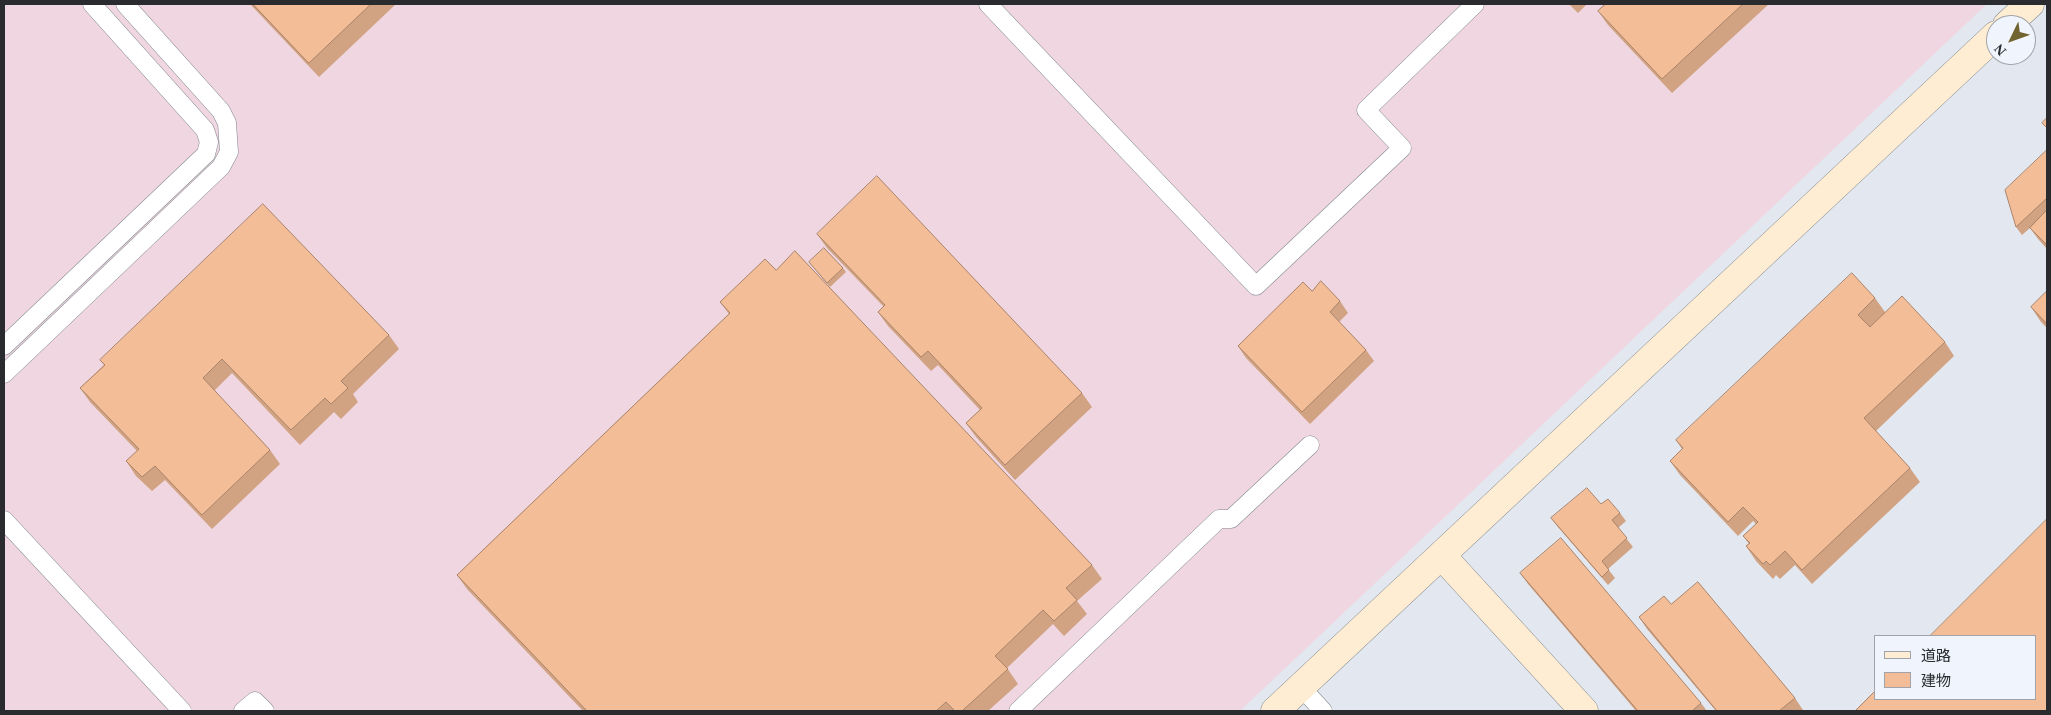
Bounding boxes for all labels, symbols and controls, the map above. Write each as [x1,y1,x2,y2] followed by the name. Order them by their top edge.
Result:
[1986,15,2036,65] north arrow
[1991,41,2009,58] text: N
[1874,635,2036,700] legend
[1921,648,1951,664] text: 道路
[1921,673,1951,689] text: 建物

